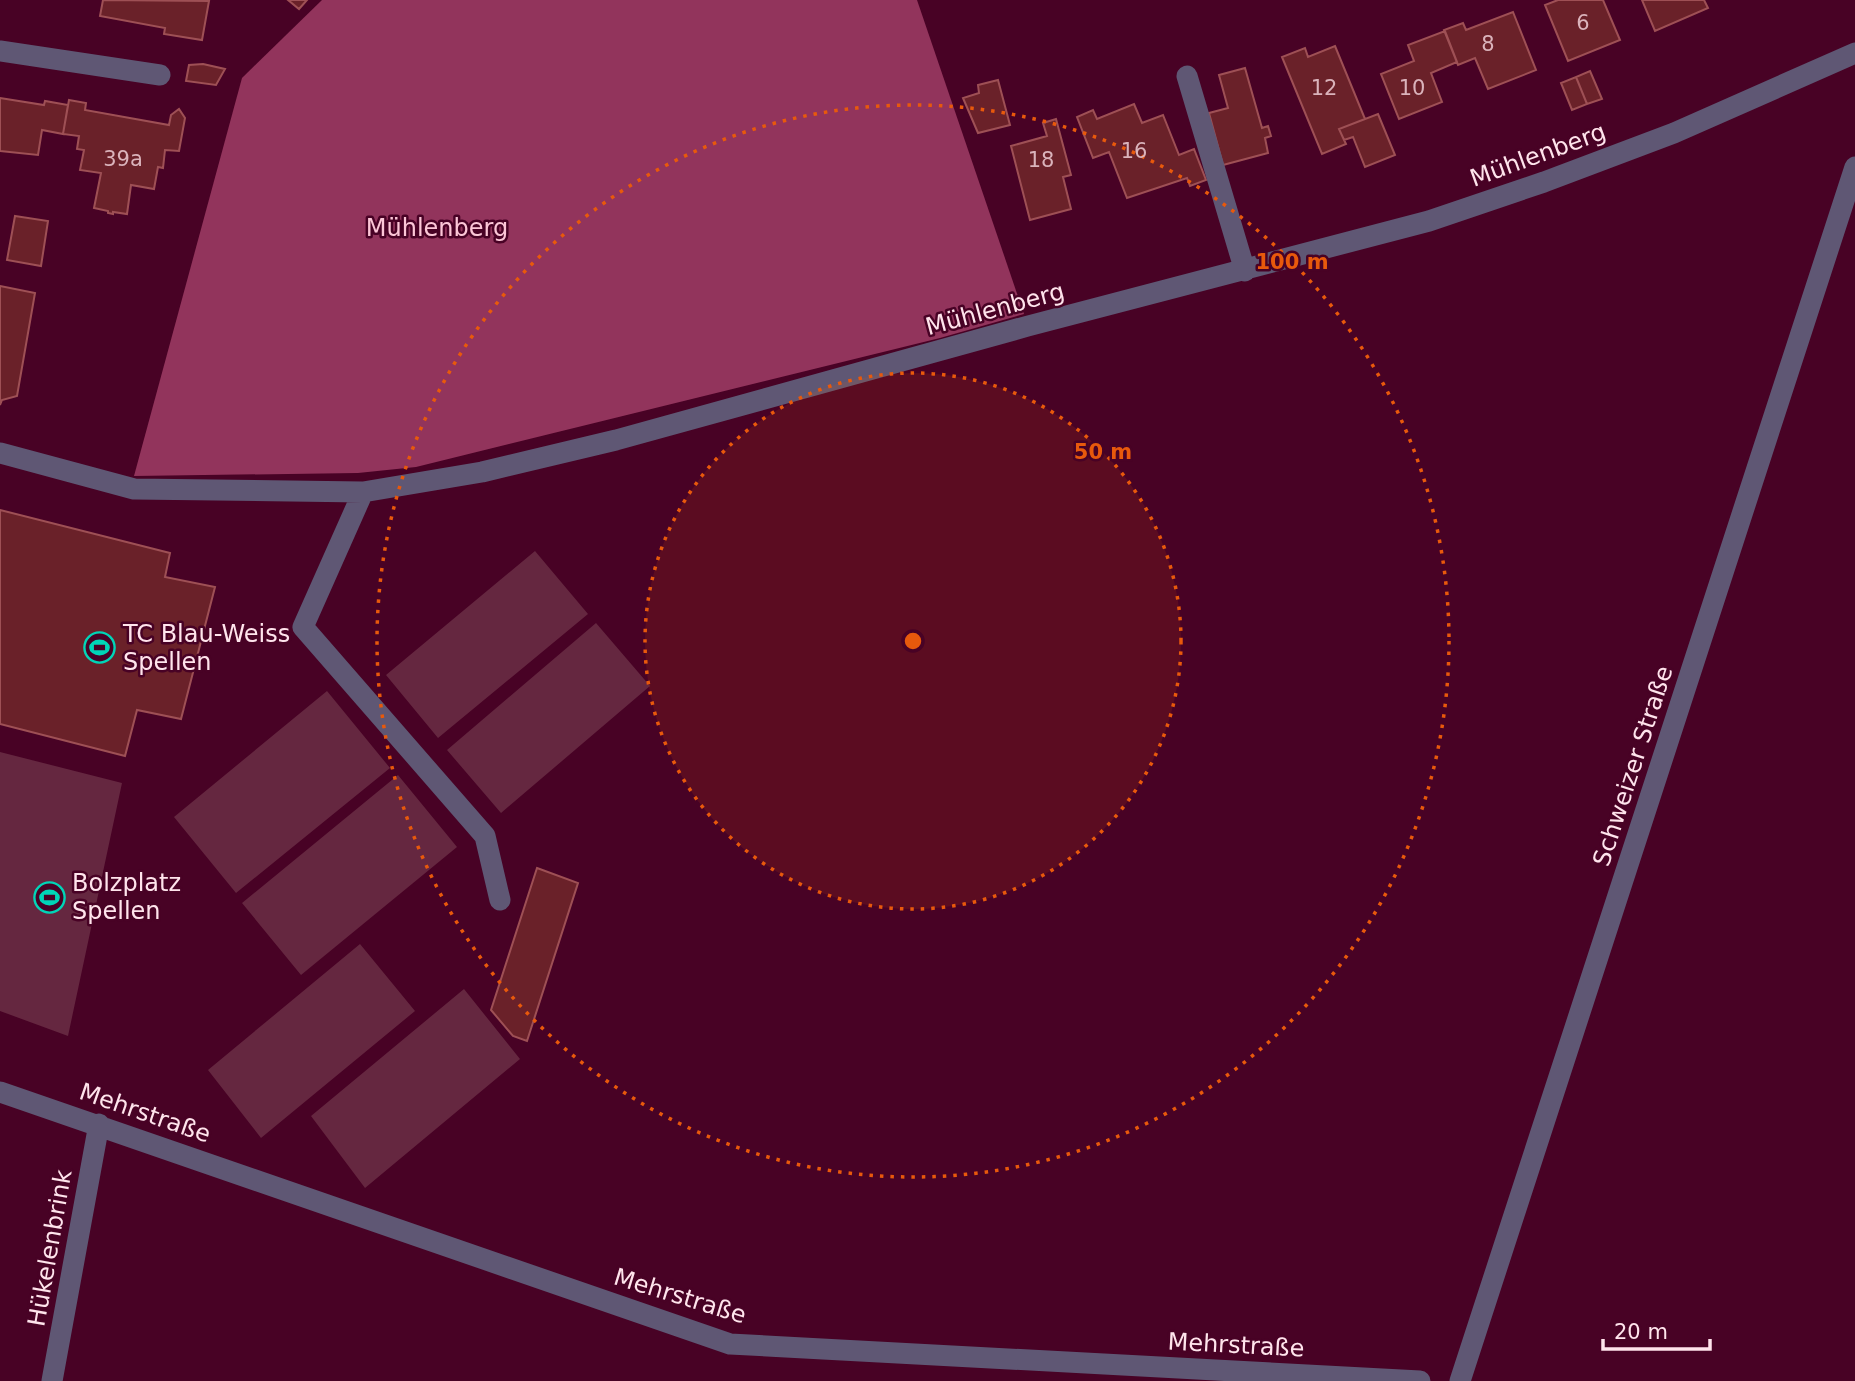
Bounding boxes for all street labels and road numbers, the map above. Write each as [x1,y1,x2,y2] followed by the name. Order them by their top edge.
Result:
[1466,117,1610,193] street label: Mühlenberg
[923,277,1067,341] street label: Mühlenberg
[1587,662,1679,870] street label: Schweizer Straße
[76,1077,214,1149] street label: Mehrstraße
[22,1167,78,1329] street label: Hükelenbrink
[610,1263,750,1329] street label: Mehrstraße
[1167,1327,1305,1363] street label: Mehrstraße

